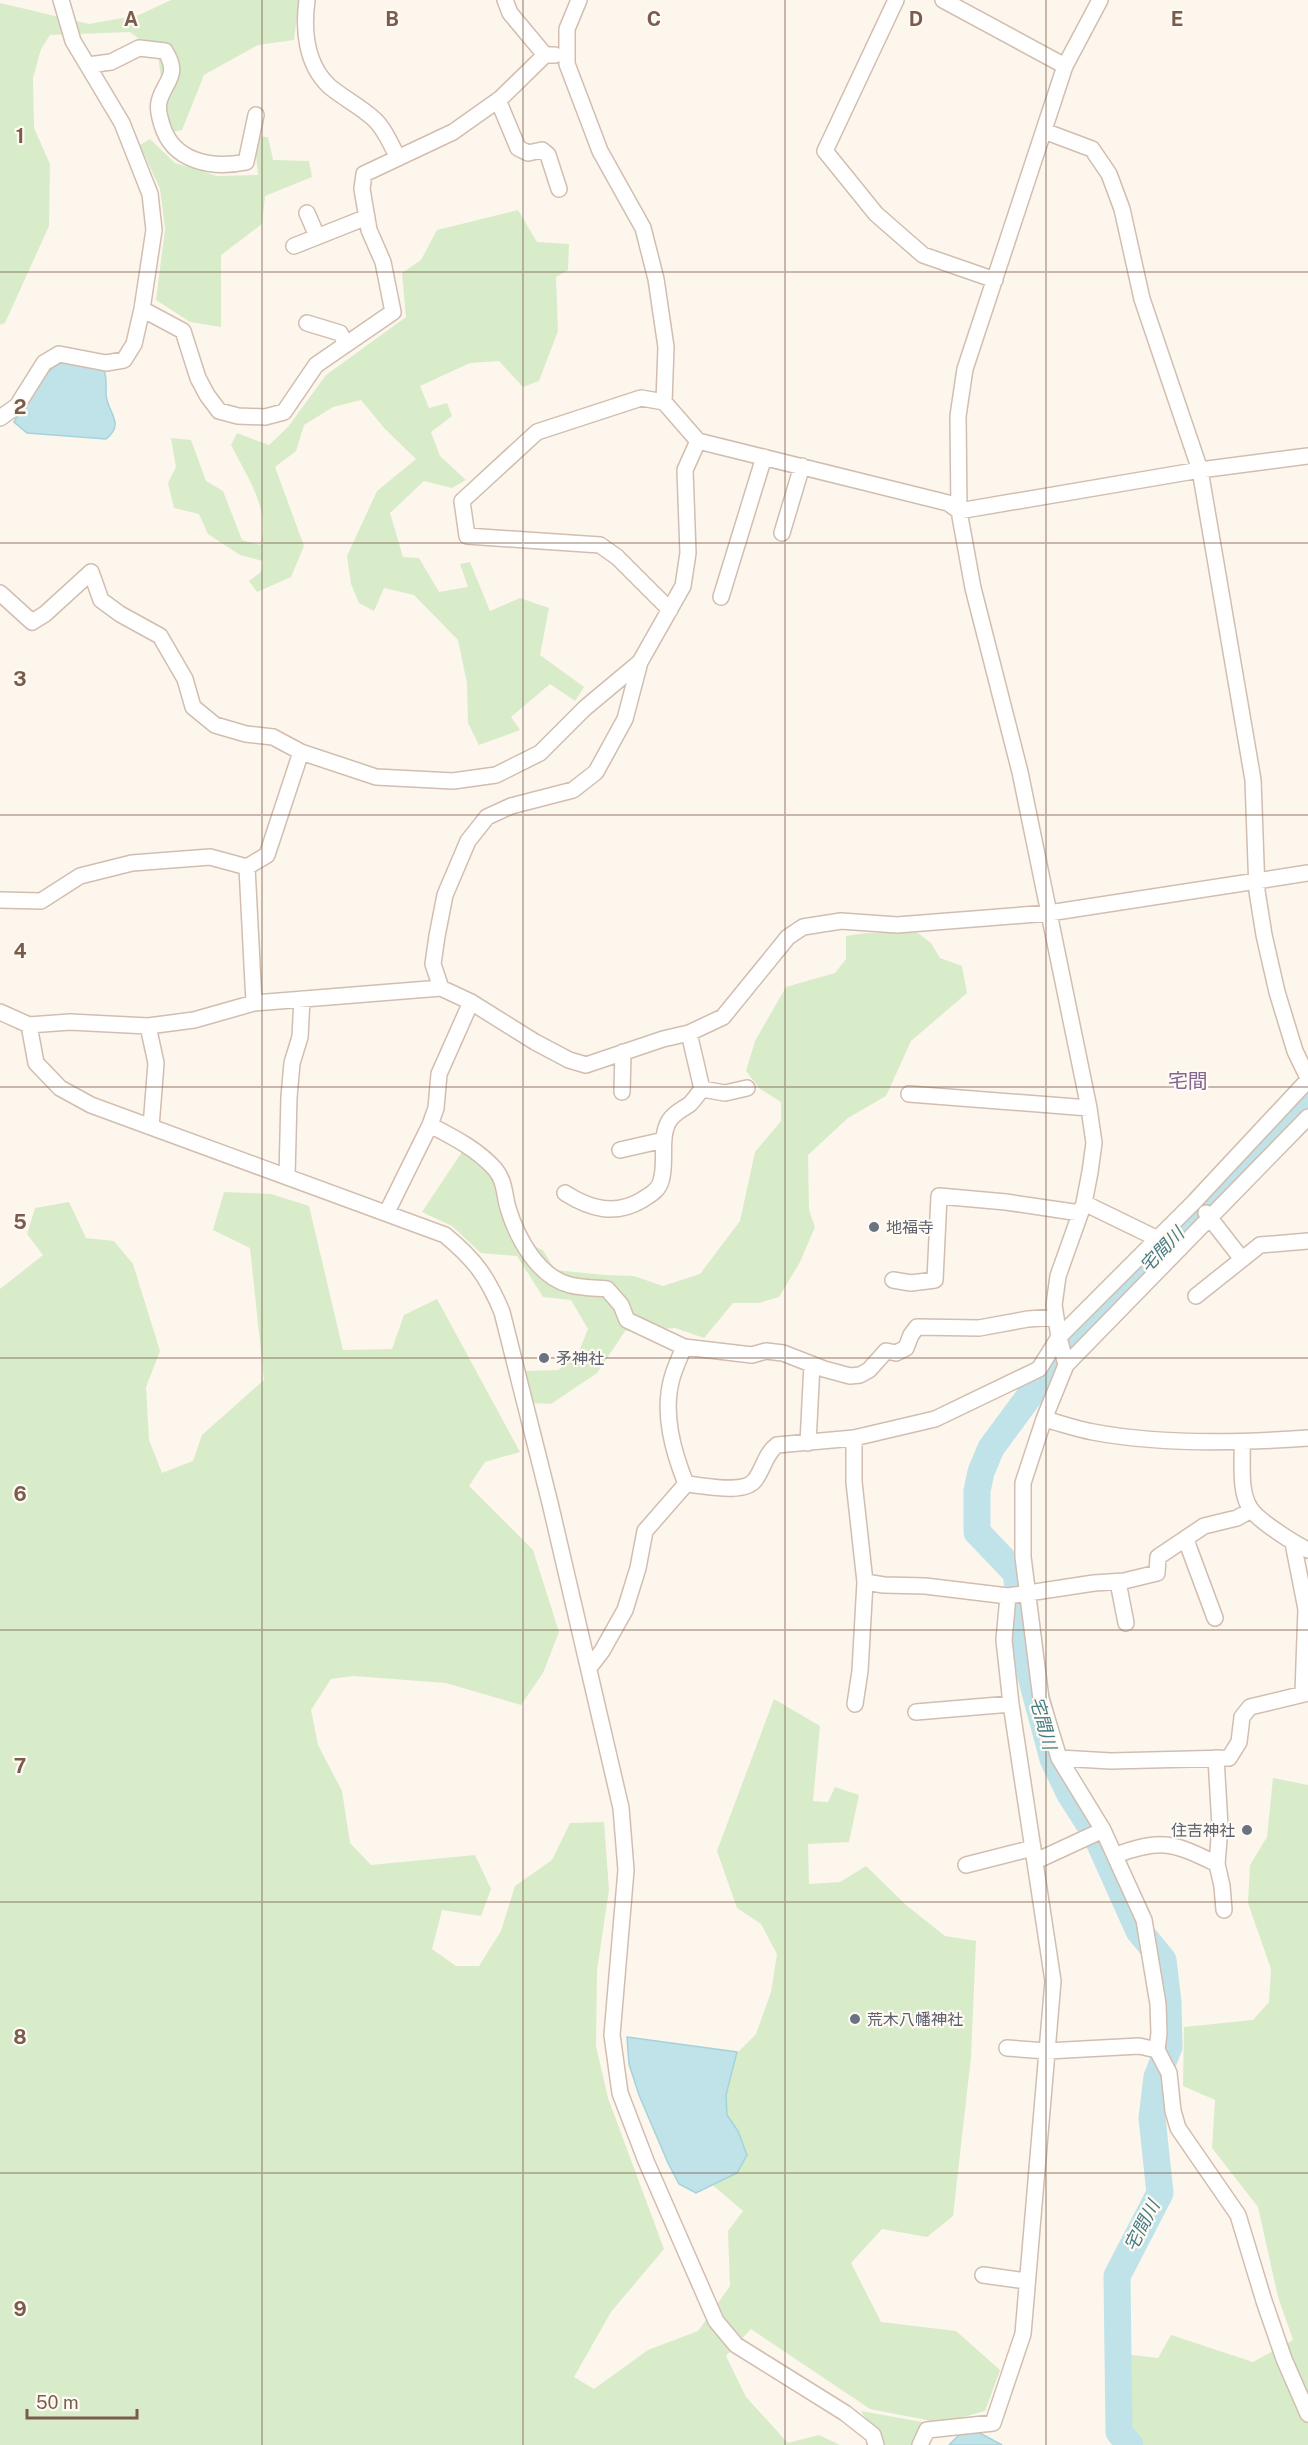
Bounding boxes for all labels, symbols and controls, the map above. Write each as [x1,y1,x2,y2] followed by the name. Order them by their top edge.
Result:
[124,7,138,31] text: A
[385,7,399,31] text: B
[647,7,661,31] text: C
[909,7,923,31] text: D
[1171,7,1183,31] text: E
[16,124,24,148] text: 1
[14,395,26,419] text: 2
[13,667,27,691] text: 3
[13,939,27,963] text: 4
[1168,1069,1208,1093] district label: 宅間
[13,1210,27,1234] text: 5
[886,1218,934,1237] place label: 地福寺
[867,1220,881,1234] marker: 地福寺
[1135,1221,1189,1276] water label: 宅間川
[556,1349,604,1368] place label: 矛神社
[537,1351,551,1365] marker: 矛神社
[13,1482,27,1506] text: 6
[1026,1694,1061,1754] water label: 宅間川
[14,1754,26,1778] text: 7
[1171,1821,1235,1840] place label: 住吉神社
[1240,1823,1254,1837] marker: 住吉神社
[867,2010,963,2029] place label: 荒木八幡神社
[848,2012,862,2026] marker: 荒木八幡神社
[13,2025,27,2049] text: 8
[1120,2195,1164,2255] water label: 宅間川
[13,2297,27,2321] text: 9
[27,2382,136,2420] scale bar
[36,2392,79,2413] text: 50 m

